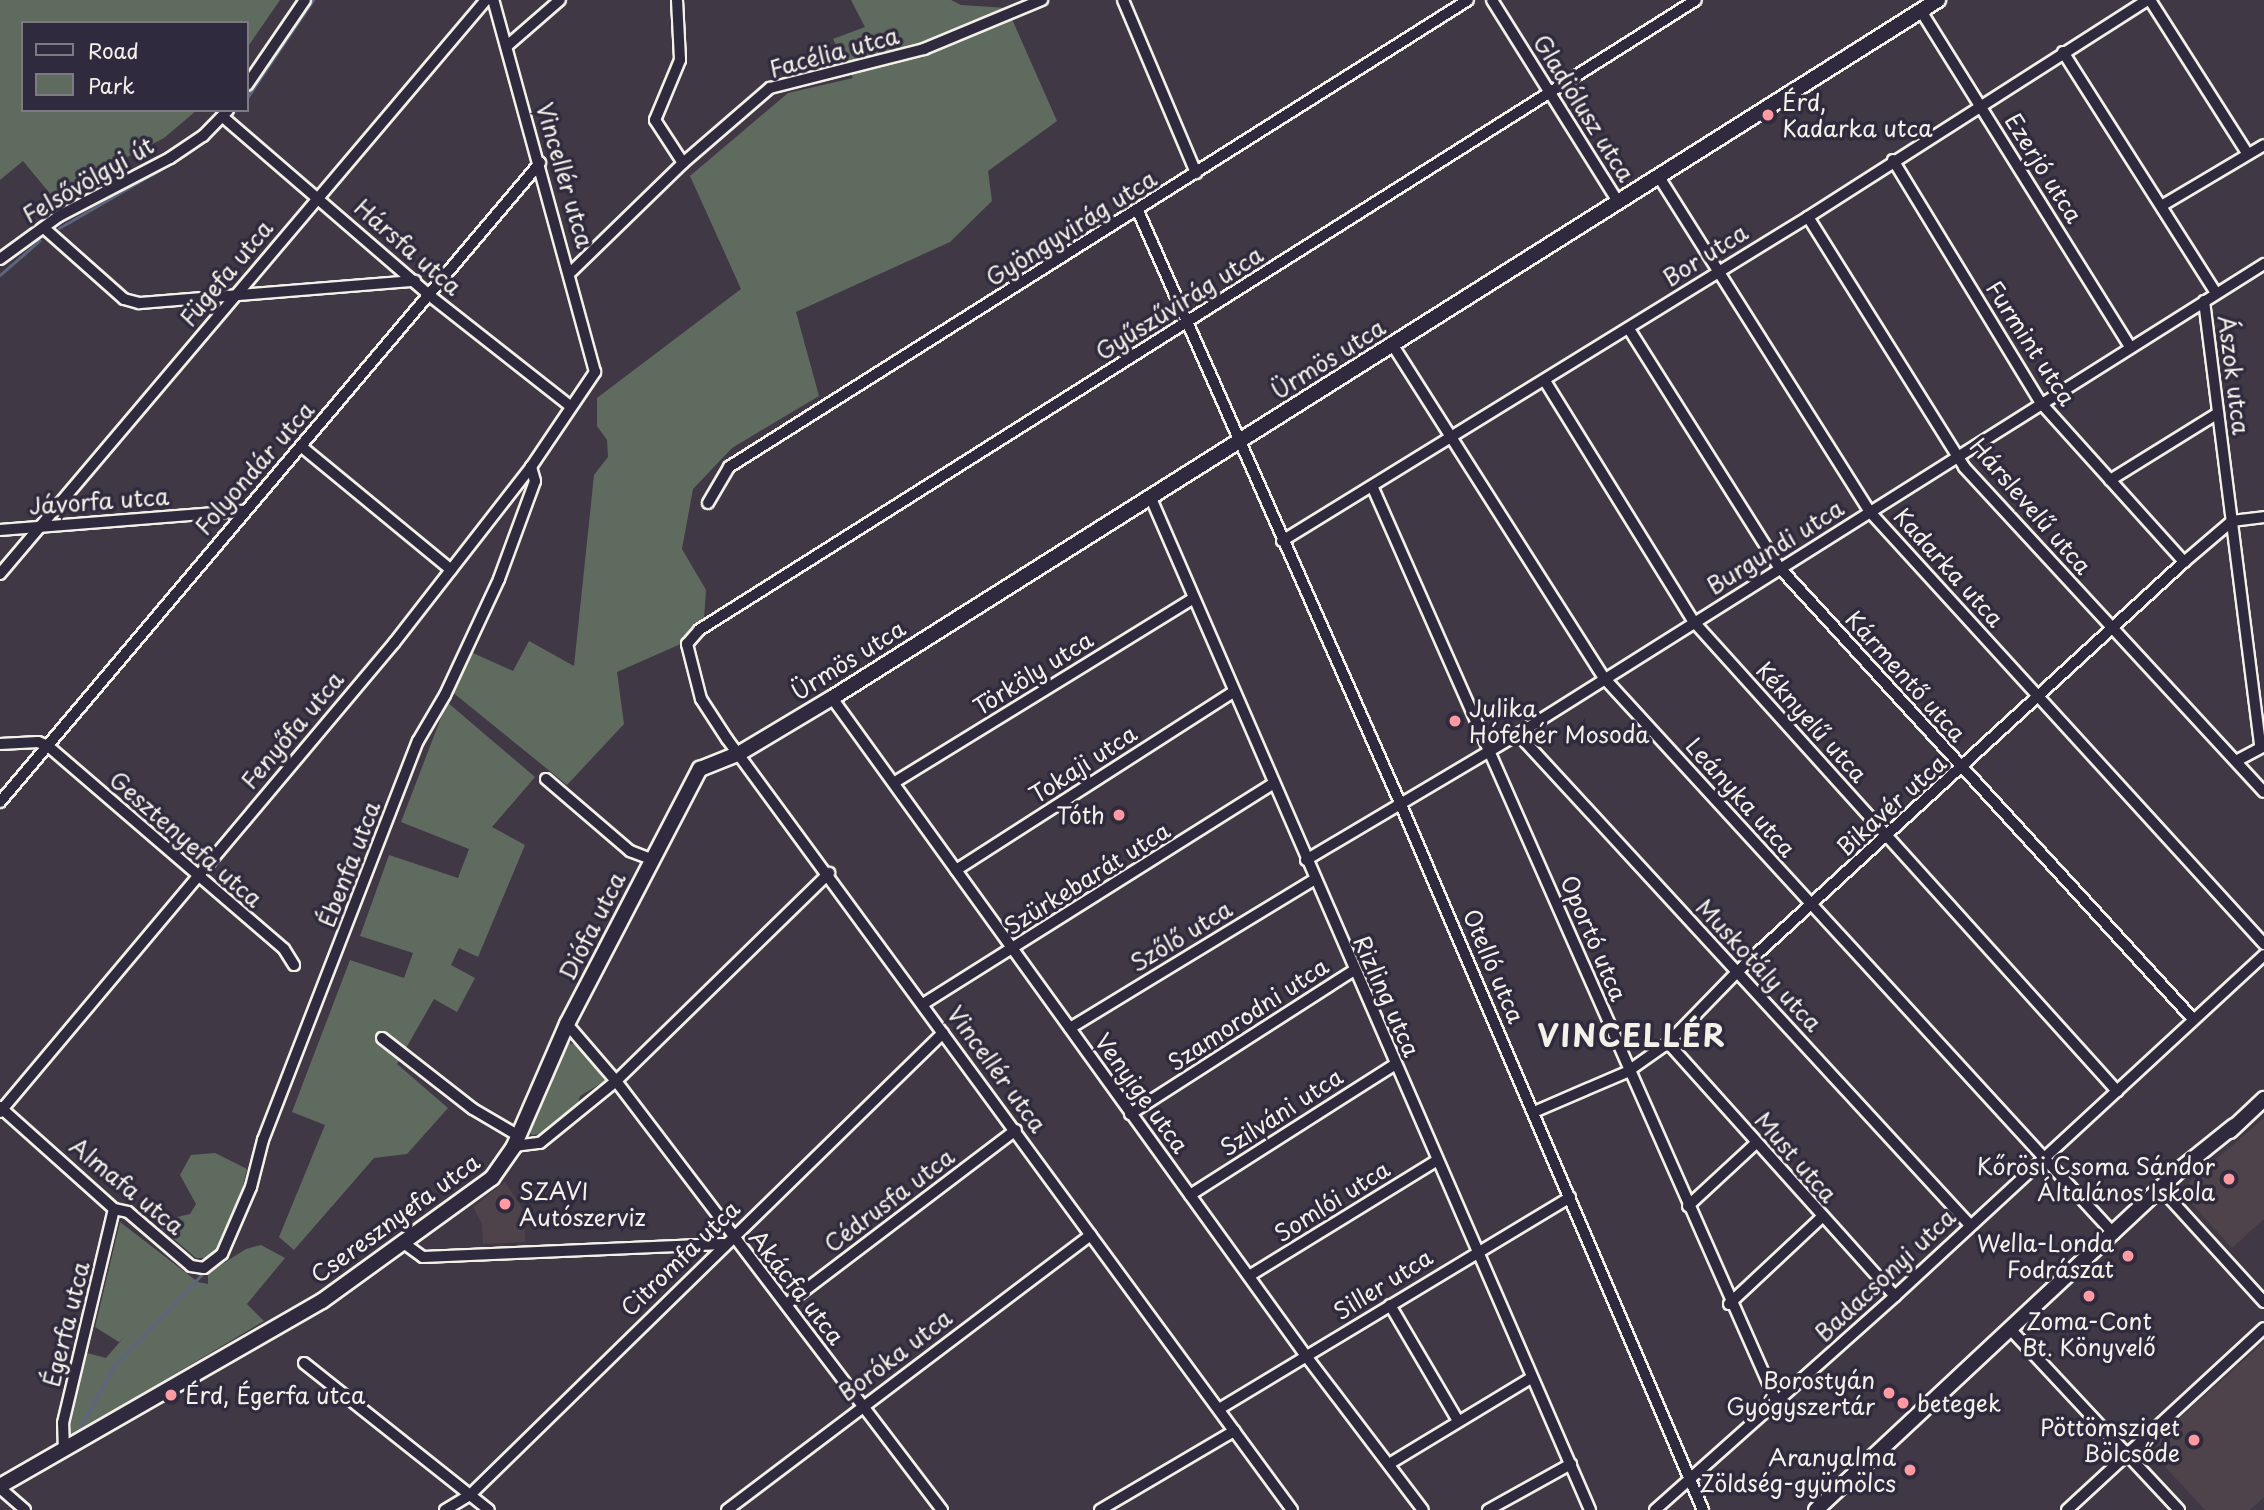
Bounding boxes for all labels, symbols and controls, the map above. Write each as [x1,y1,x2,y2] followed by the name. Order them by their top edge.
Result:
[21,21,248,112] legend
[766,21,902,83] street label: Facélia utca
[1528,29,1640,187] street label: Gladiólusz utca
[88,34,139,66] text: Road
[88,69,135,101] text: Park
[1782,88,1933,142] place label: Érd, Kadarka utca
[531,98,599,252] street label: Vincellér utca
[1760,107,1776,123] marker: Érd, Kadarka utca
[1999,108,2089,228] street label: Ezerjó utca
[17,131,159,229] street label: Felsővölgyi út
[980,164,1162,292] street label: Gyöngyvirág utca
[349,193,467,301] street label: Hársfa utca
[174,215,278,331] street label: Fügefa utca
[1657,218,1753,292] street label: Bor utca
[1090,240,1268,366] street label: Gyűszűvirág utca
[1980,275,2082,411] street label: Furmint utca
[1266,313,1390,405] street label: Ürmös utca
[2213,313,2255,437] street label: Ászok utca
[189,396,319,540] street label: Folyondár utca
[1964,432,2098,580] street label: Hárslevelű utca
[27,482,171,520] street label: Jávorfa utca
[1702,494,1848,600] street label: Burgundi utca
[1888,502,2010,632] street label: Kadarka utca
[1840,605,1972,747] street label: Kármentő utca
[786,614,910,706] street label: Ürmös utca
[968,625,1098,721] street label: Törköly utca
[1750,656,1874,788] street label: Kéknyelű utca
[235,666,349,794] street label: Fenyőfa utca
[1469,694,1649,748] place label: Julika Hófehér Mosoda
[1447,713,1463,729] marker: Julika Hófehér Mosoda
[1024,719,1142,809] street label: Tokaji utca
[1680,731,1802,863] street label: Leányka utca
[1830,748,1952,862] street label: Bikavér utca
[104,765,268,913] street label: Gesztenyefa utca
[312,797,386,931] street label: Ébenfa utca
[1056,801,1105,829] place label: Tóth
[1111,807,1127,823] marker: Tóth
[999,816,1175,940] street label: Szürkebarát utca
[553,868,631,984] street label: Diófa utca
[1555,871,1633,1005] street label: Oportó utca
[1690,893,1828,1037] street label: Muskotály utca
[1125,895,1237,977] street label: Szőlő utca
[1458,905,1530,1027] street label: Otelló utca
[1348,931,1426,1061] street label: Rizling utca
[1162,952,1334,1076] street label: Szamorodni utca
[941,1000,1053,1138] street label: Vincellér utca
[1540,1017,1724,1053] district label: VINCELLÉR
[1089,1028,1195,1158] street label: Venyige utca
[1214,1062,1348,1162] street label: Szilváni utca
[1749,1106,1843,1208] street label: Must utca
[64,1132,190,1240] street label: Almafa utca
[819,1142,959,1258] street label: Cédrusfa utca
[305,1147,485,1289] street label: Cseresznyefa utca
[1975,1152,2215,1206] place label: Kőrösi Csoma Sándor Általános Iskola
[1270,1155,1394,1247] street label: Somlói utca
[2221,1171,2237,1187] marker: Kőrösi Csoma Sándor Általános Iskola
[519,1177,646,1231] place label: SZAVI Autószerviz
[615,1194,745,1322] street label: Citromfa utca
[497,1196,513,1212] marker: SZAVI Autószerviz
[1809,1203,1961,1347] street label: Badacsonyi utca
[744,1224,850,1350] street label: Akácfa utca
[1977,1229,2114,1283] place label: Wella-Londa Fodrászat
[1328,1242,1438,1326] street label: Siller utca
[2120,1248,2136,1264] marker: Wella-Londa Fodrászat
[37,1258,95,1390] street label: Égerfa utca
[2081,1288,2097,1304] marker: Zoma-Cont Bt. Könyvelő
[832,1303,958,1407] street label: Boróka utca
[2021,1307,2157,1361] place label: Zoma-Cont Bt. Könyvelő
[1726,1366,1875,1420] place label: Borostyán Gyógyszertár
[185,1381,366,1409] place label: Érd, Égerfa utca
[1881,1385,1897,1401] marker: Borostyán Gyógyszertár
[163,1387,179,1403] marker: Érd, Égerfa utca
[1917,1389,2001,1417] place label: betegek
[1895,1395,1911,1411] marker: betegek
[2040,1413,2180,1467] place label: Pöttömsziget Bölcsőde
[2186,1432,2202,1448] marker: Pöttömsziget Bölcsőde
[1700,1443,1896,1497] place label: Aranyalma Zöldség-gyümölcs
[1902,1462,1918,1478] marker: Aranyalma Zöldség-gyümölcs

